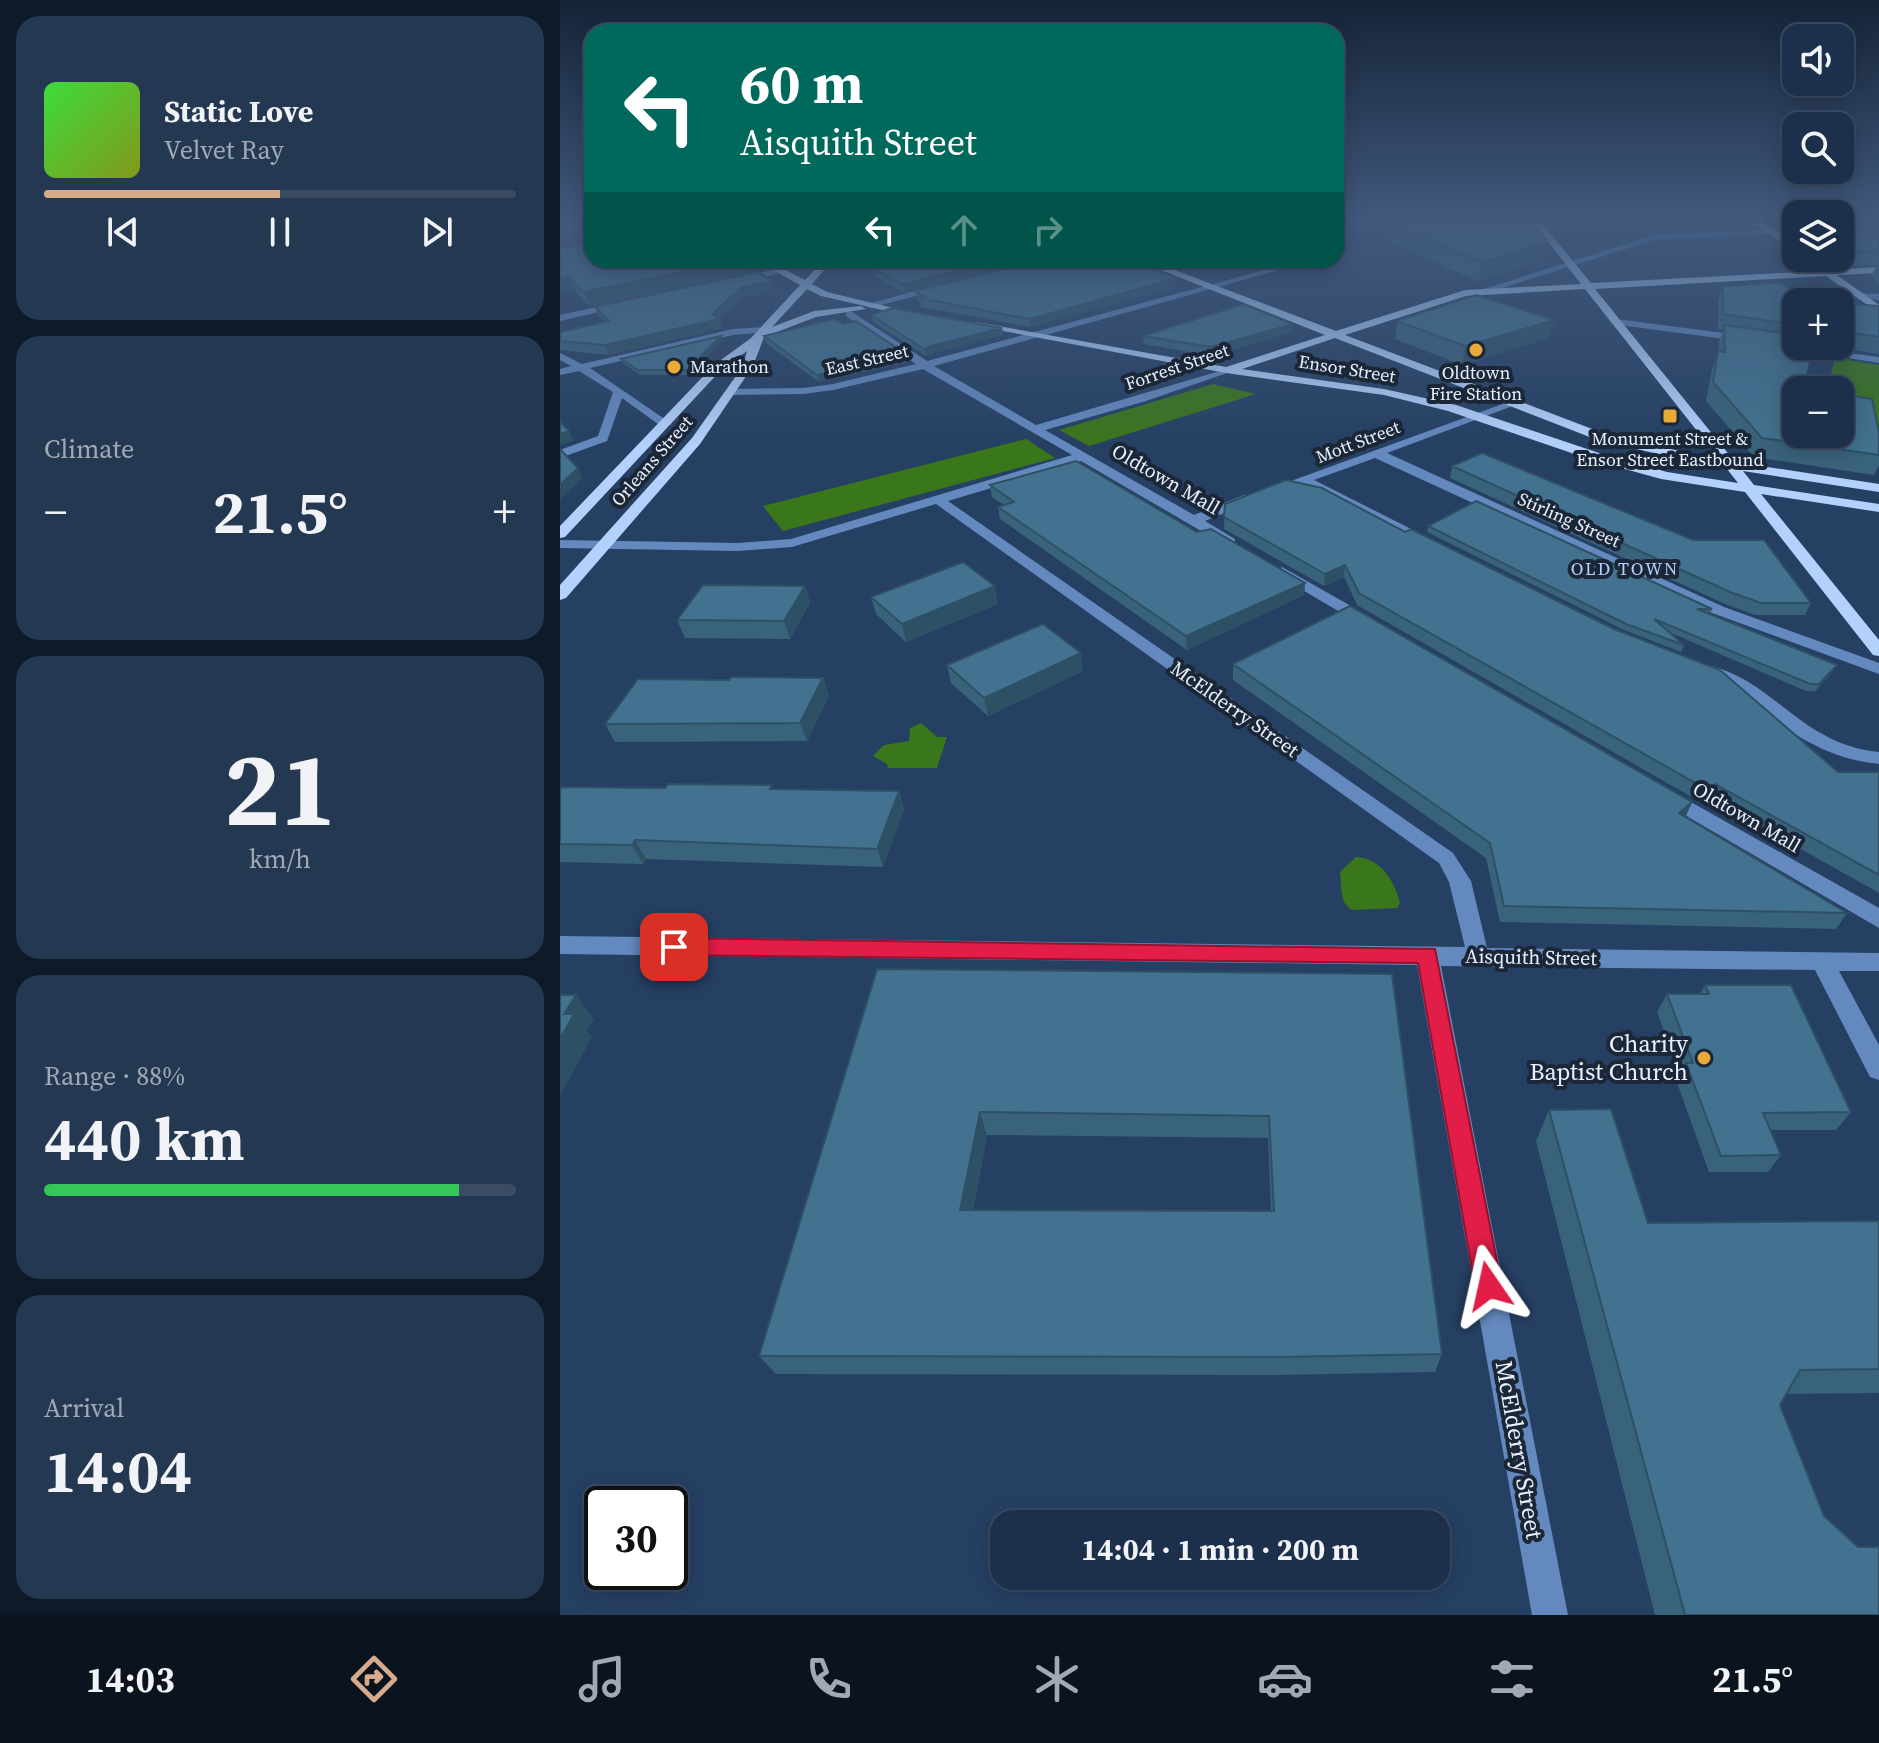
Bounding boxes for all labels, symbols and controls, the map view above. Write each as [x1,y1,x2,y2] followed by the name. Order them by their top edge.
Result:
[1782,24,1854,448] map controls
[1782,24,1854,96] button: sound
[740,45,863,122] text: 60 m
[608,56,712,160] icon: left
[164,91,313,132] text: Static Love
[1782,112,1854,184] button: search
[740,118,977,167] text: Aisquith Street
[164,132,284,168] text: Velvet Ray
[1782,200,1854,272] button: layers
[858,208,902,252] icon: left
[942,208,986,252] icon: ahead
[1026,208,1070,252] icon: right
[101,210,145,254] icon: previous
[258,210,302,254] icon: pause
[415,210,459,254] icon: next
[1782,288,1854,360] button: +
[1122,337,1232,396] street label: Forrest Street
[823,338,911,381] street label: East Street
[1467,341,1485,359] marker: Oldtown Fire Station
[1297,349,1397,389] street label: Ensor Street
[690,354,769,379] place label: Marathon
[665,358,683,376] marker: Marathon
[1430,360,1522,406] place label: Oldtown Fire Station
[1782,376,1854,448] button: −
[1661,407,1679,425] marker: Monument Street & Ensor Street Eastbound
[605,410,698,512] street label: Orleans Street
[1312,414,1404,469] street label: Mott Street
[1576,426,1764,472] place label: Monument Street & Ensor Street Eastbound
[44,431,134,467] text: Climate
[1107,437,1225,521] street label: Oldtown Mall
[212,471,348,553] text: 21.5°
[44,481,67,542] text: −
[493,481,516,542] text: +
[1514,486,1624,553] street label: Stirling Street
[1571,556,1679,581] district label: OLD TOWN
[1165,654,1305,764] street label: McElderry Street
[224,717,336,860] text: 21
[1688,775,1806,859] street label: Oldtown Mall
[249,841,311,877] text: km/h
[640,913,708,981] pin
[652,925,696,969] icon: arrive
[1465,942,1598,972] street label: Aisquith Street
[1529,1027,1689,1088] place label: Charity Baptist Church
[1695,1049,1713,1067] marker: Charity Baptist Church
[44,1058,185,1094] text: Range · 88%
[44,1098,245,1180] text: 440 km
[1447,1244,1531,1328] position arrow
[1488,1358,1551,1542] street label: McElderry Street
[44,1390,124,1426] text: Arrival
[44,1430,192,1512] text: 14:04
[584,1486,688,1590] speed limit sign: 30
[1081,1529,1359,1570] text: 14:04 · 1 min · 200 m
[346,1651,402,1707] icon: directions
[574,1651,630,1707] icon: music
[801,1651,857,1707] icon: phone
[1029,1651,1085,1707] icon: climate
[1257,1651,1313,1707] icon: car
[1484,1651,1540,1707] icon: filters
[86,1655,175,1704] text: 14:03
[1712,1655,1793,1704] text: 21.5°

